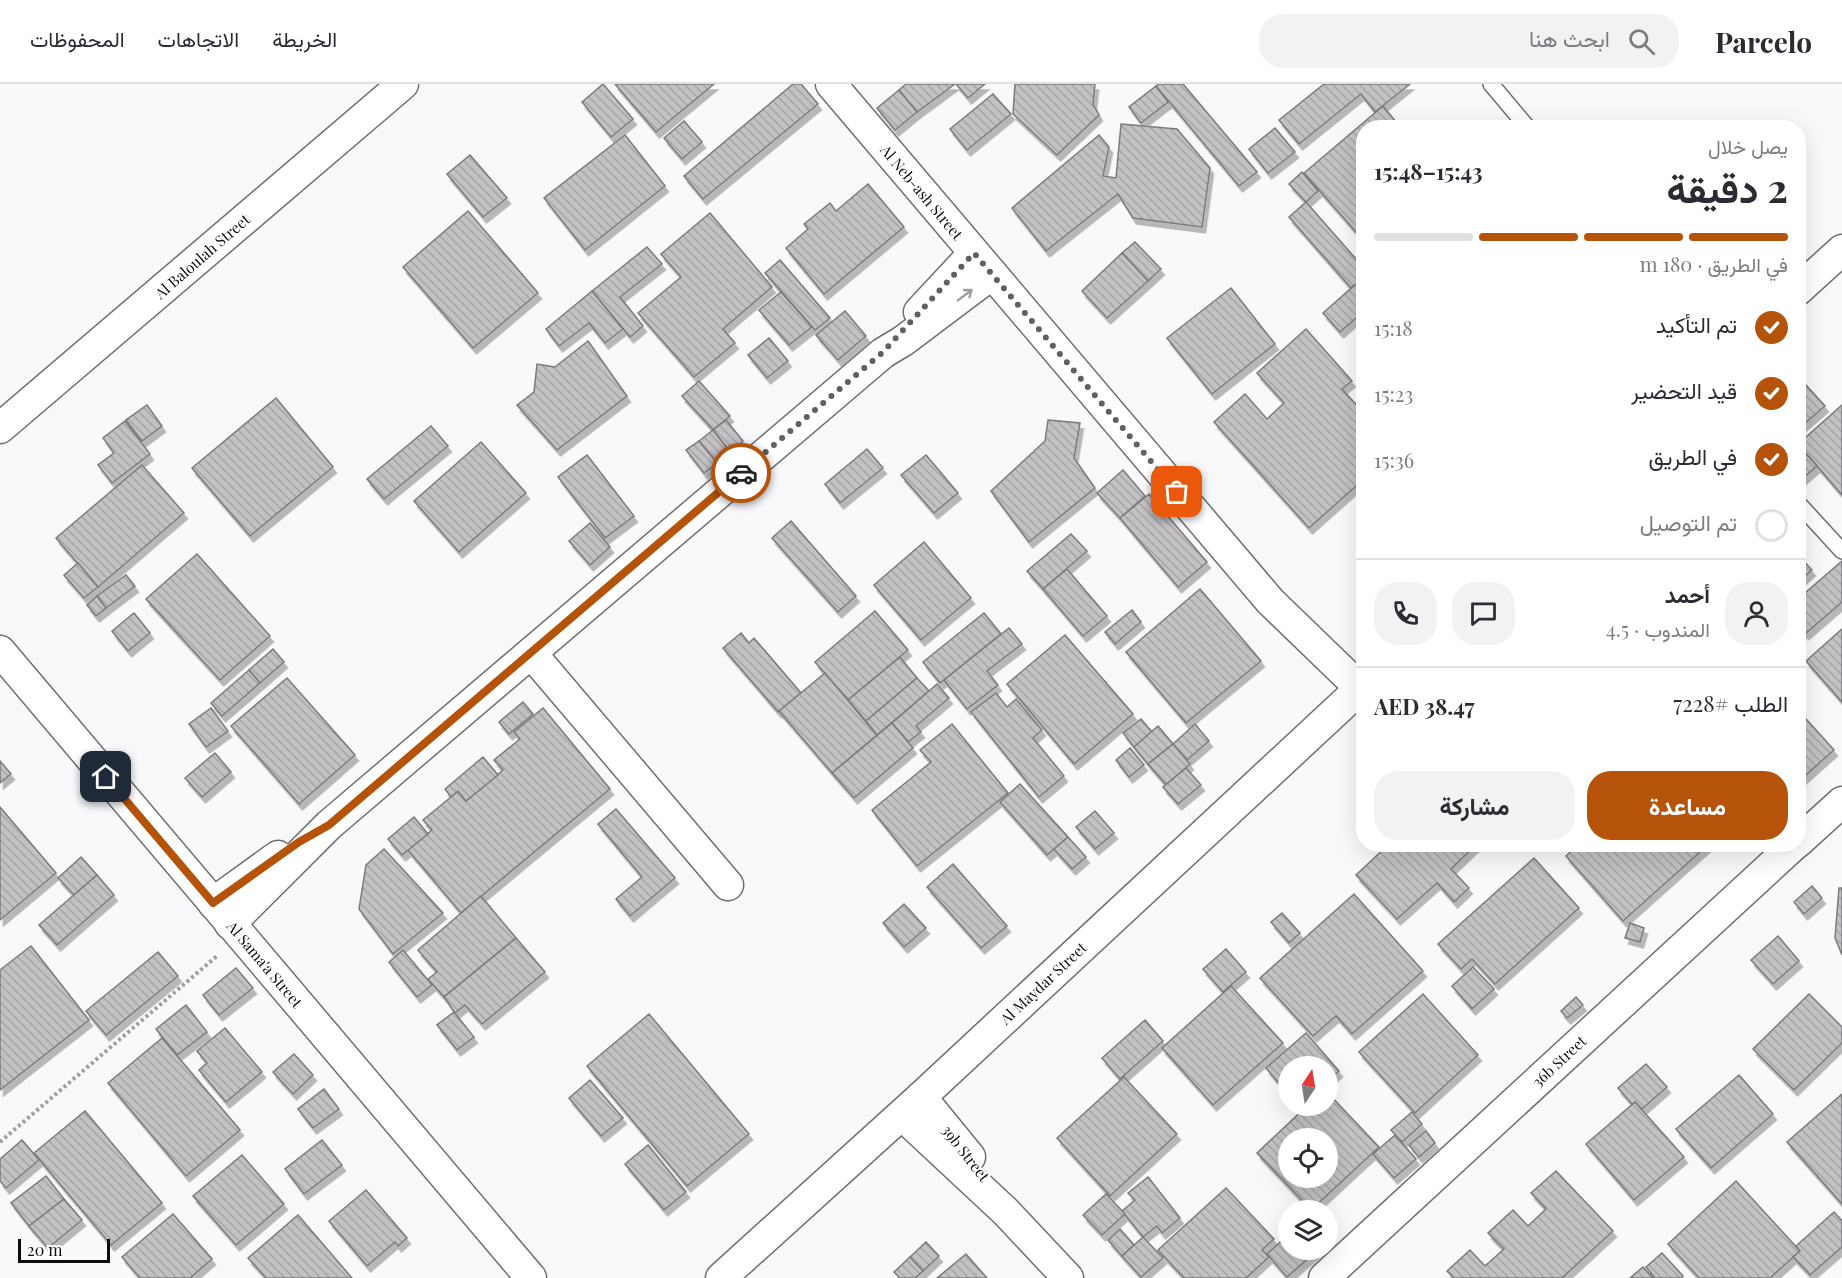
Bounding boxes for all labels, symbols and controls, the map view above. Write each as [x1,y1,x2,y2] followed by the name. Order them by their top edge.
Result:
[1259,14,1679,68] search box
[1529,23,1610,53] text: ابحث هنا
[1715,23,1812,60] text: Parcelo
[30,24,125,52] text: المحفوظات
[158,24,239,52] text: الاتجاهات
[272,24,337,52] text: الخريطة
[1625,25,1658,58] icon: search
[1708,132,1788,159] text: يصل خلال
[876,139,968,244] street label: Al Neb-ash Street
[1374,156,1483,186] text: 15:43–15:48
[1667,161,1788,213] text: 2 دقيقة
[149,209,254,304] street label: Al Baloulah Street
[1640,250,1788,277] text: في الطريق · 180 m
[957,288,973,301] one-way arrow
[1656,309,1737,339] text: تم التأكيد
[1755,311,1788,344] icon: check
[1374,314,1413,341] text: 15:18
[1631,375,1737,405] text: قيد التحضير
[1755,377,1788,410] icon: check
[1374,380,1413,407] text: 15:23
[1649,441,1737,471] text: في الطريق
[711,443,771,503] courier
[1755,443,1788,476] icon: check
[1374,446,1414,473] text: 15:36
[725,457,758,490] icon: car
[1151,466,1202,517] pin
[1160,475,1193,508] icon: bag
[1640,507,1737,537] text: تم التوصيل
[1665,579,1710,609] text: أحمد
[1374,582,1437,645] button: phone
[1452,582,1515,645] button: chat
[1725,582,1788,645] button: person
[1606,615,1710,642] text: المندوب · 4.5
[1673,688,1788,718] text: الطلب #7228
[1374,691,1475,721] text: AED 38.47
[80,751,131,802] pin
[89,760,122,793] icon: home
[1374,771,1575,840] button: مشاركة
[1587,771,1788,840] button: مساعدة
[222,916,308,1012] street label: Al Sama'a Street
[995,937,1091,1029] street label: Al Maydar Street
[1528,1030,1591,1091] street label: 36b Street
[1278,1056,1338,1116] north arrow
[1278,1056,1338,1260] map controls
[938,1121,995,1186] street label: 39b Street
[1278,1128,1338,1188] button: locate
[1278,1200,1338,1260] button: layers
[18,1236,110,1264] scale bar
[27,1239,62,1260] text: 20 m

